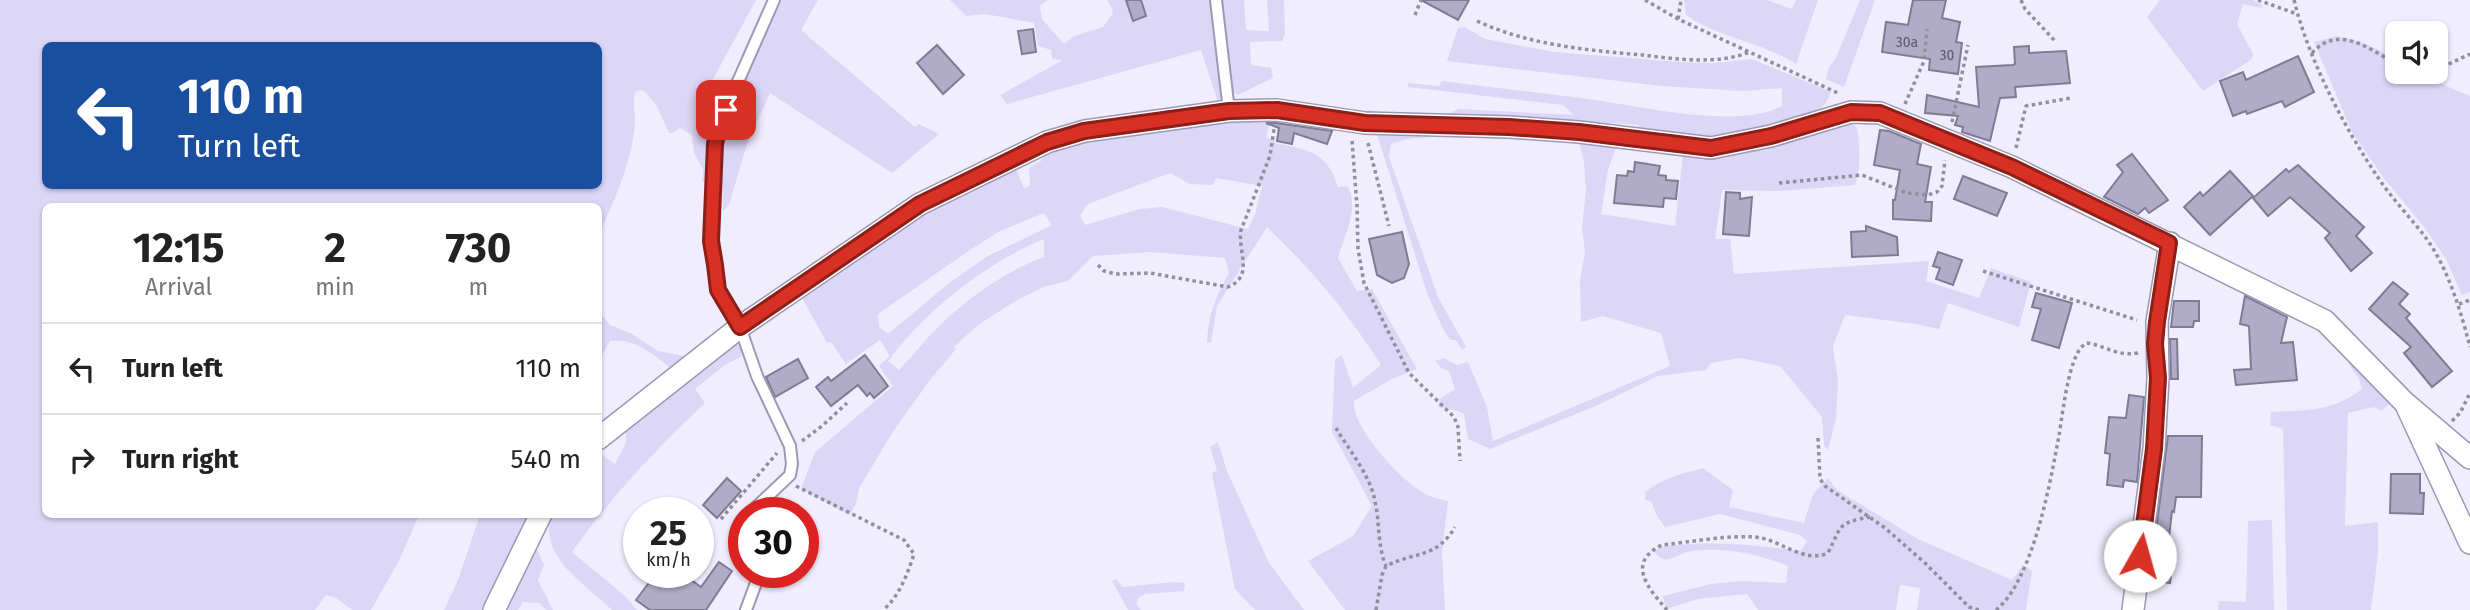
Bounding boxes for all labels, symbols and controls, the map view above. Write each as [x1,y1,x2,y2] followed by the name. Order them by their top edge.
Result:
[2385,21,2448,84] map controls
[2385,21,2448,84] button: sound
[1896,34,1918,51] house number: 30a
[1940,47,1955,64] house number: 30
[178,67,304,126] text: 110 m
[63,70,154,161] icon: left
[696,80,756,140] pin
[707,91,745,129] icon: arrive
[178,127,300,165] text: Turn left
[133,223,225,273] text: 12:15
[324,223,346,273] text: 2
[446,223,511,273] text: 730
[145,273,212,301] text: Arrival
[315,273,355,301] text: min
[469,273,488,301] text: m
[63,350,101,388] icon: left
[122,353,223,384] text: Turn left
[515,353,581,384] text: 110 m
[63,441,101,479] icon: right
[122,444,239,475] text: Turn right
[510,444,581,475] text: 540 m
[728,497,819,588] speed limit sign: 30
[650,512,687,554] text: 25
[2103,519,2177,593] position arrow
[646,549,691,571] text: km/h

